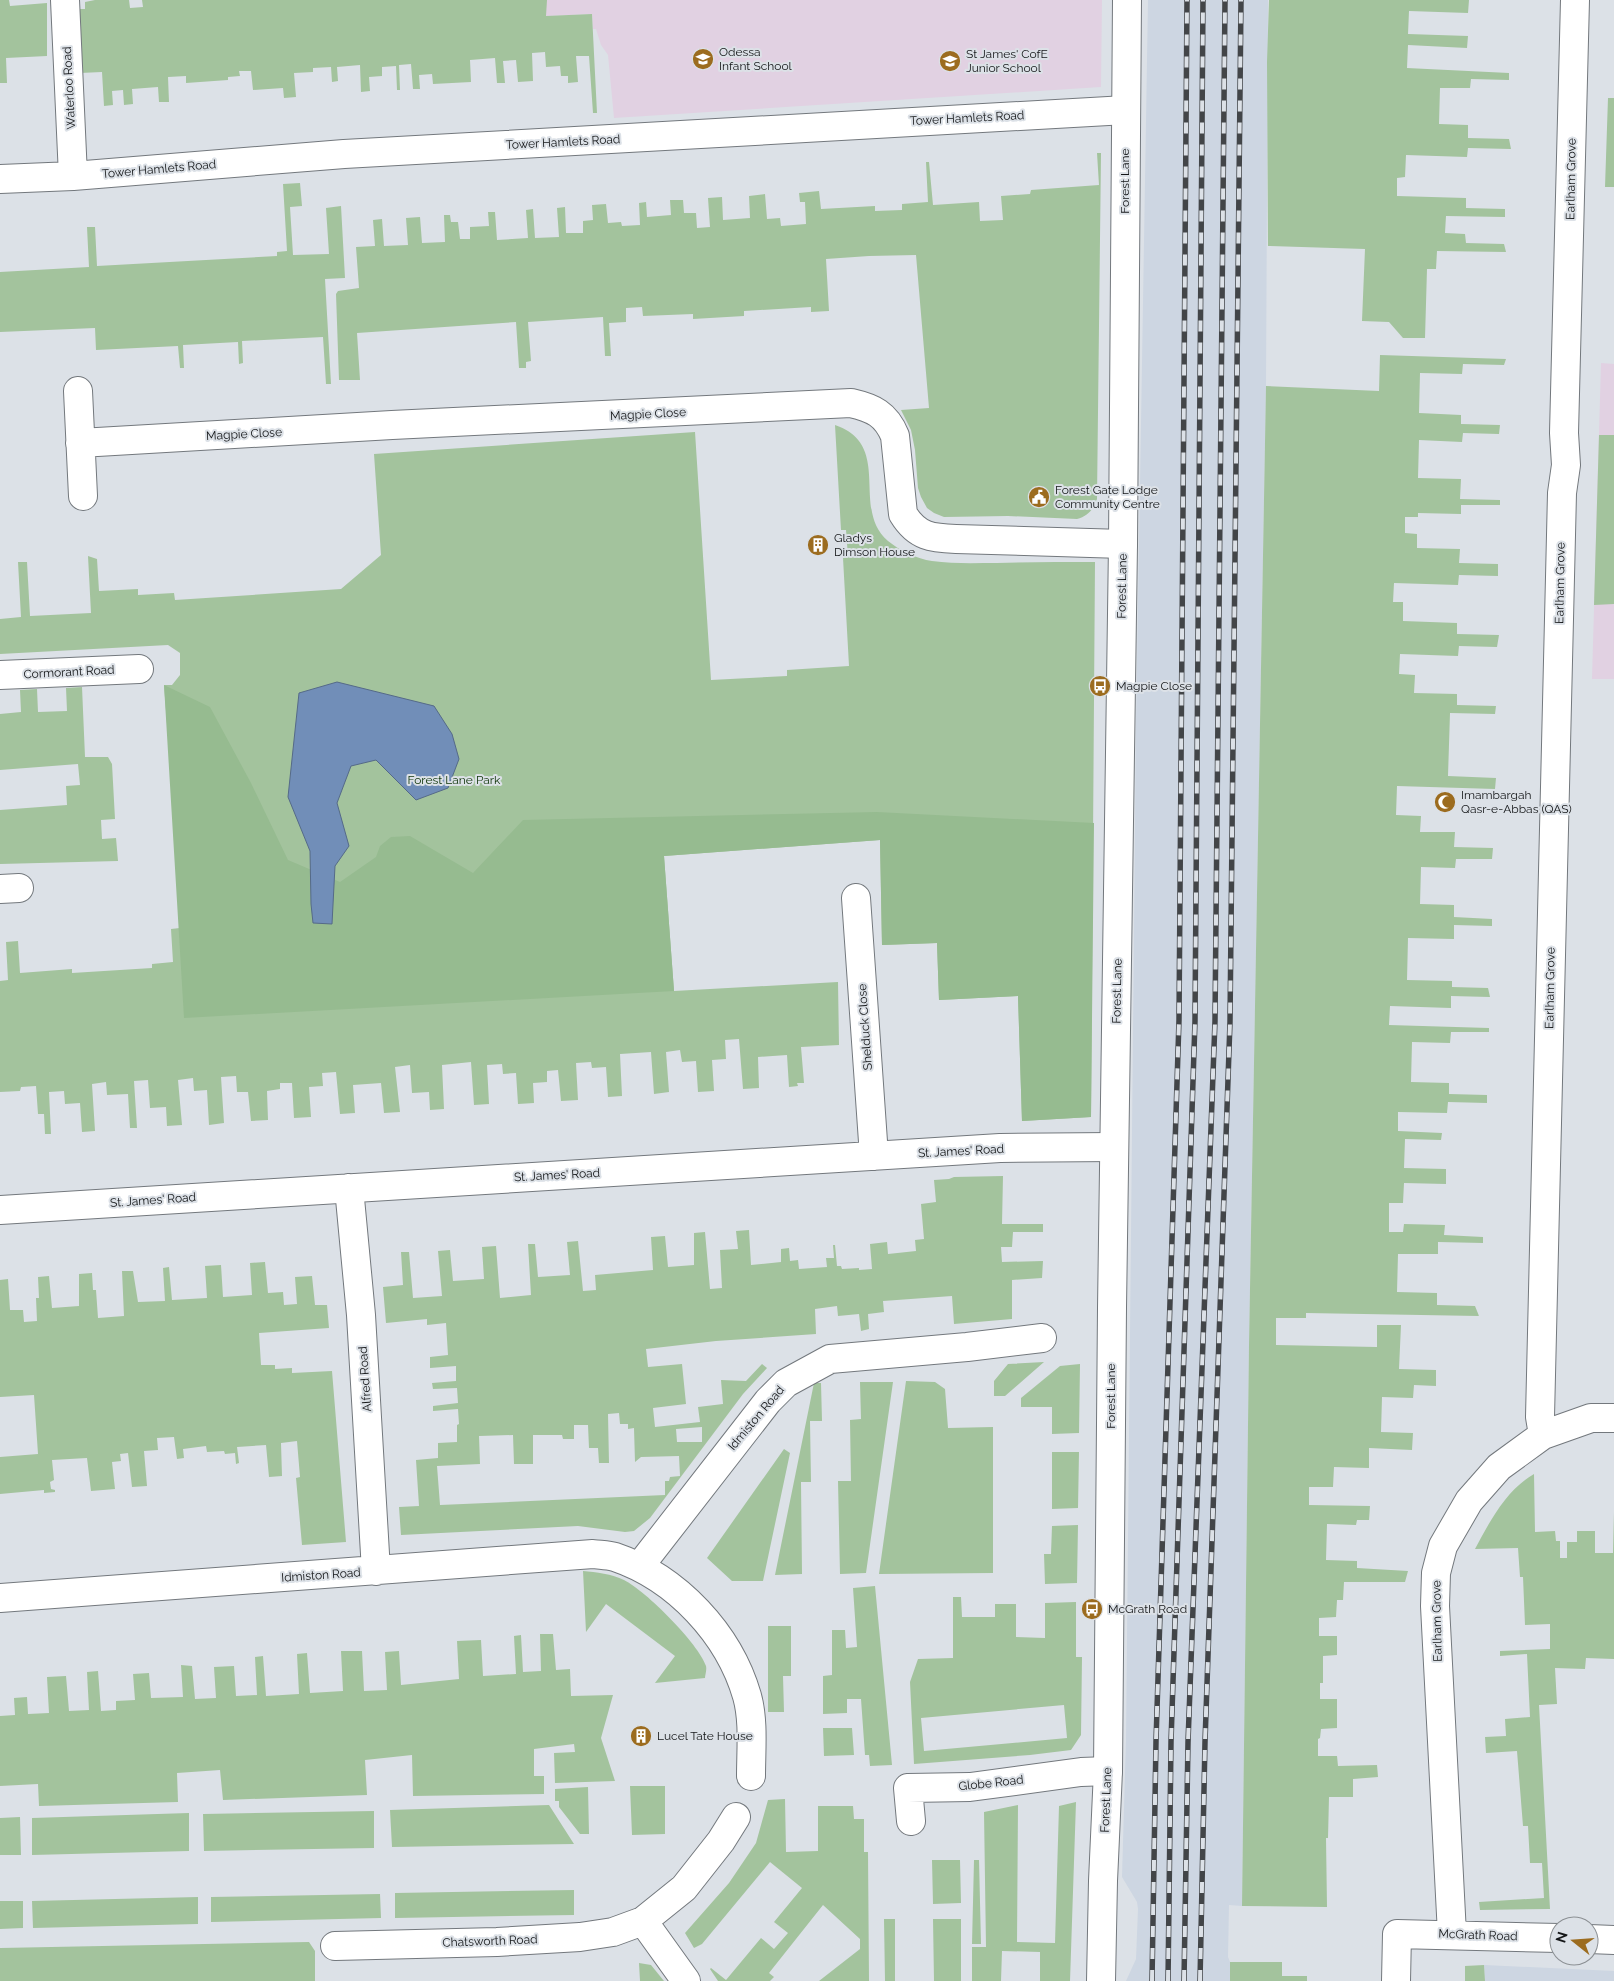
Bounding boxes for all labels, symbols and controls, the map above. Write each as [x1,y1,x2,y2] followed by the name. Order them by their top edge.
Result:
[719,45,793,73] place label: Odessa Infant School
[60,46,78,130] street label: Waterloo Road
[691,47,715,71] school or university icon: Odessa Infant School
[966,47,1048,75] place label: St James' CofE Junior School
[938,49,962,73] school or university icon: St James' CofE Junior School
[909,108,1025,128] street label: Tower Hamlets Road
[505,132,621,152] street label: Tower Hamlets Road
[1563,138,1579,220] street label: Earlham Grove
[1118,148,1132,214] street label: Forest Lane
[101,157,217,181] street label: Tower Hamlets Road
[610,405,686,423] street label: Magpie Close
[206,425,282,443] street label: Magpie Close
[1055,483,1160,511] place label: Forest Gate Lodge Community Centre
[1027,485,1051,509] public building icon: Forest Gate Lodge Community Centre
[834,531,915,559] place label: Gladys Dimson House
[806,533,830,557] building icon: Gladys Dimson House
[1552,542,1568,624] street label: Earlham Grove
[1114,553,1130,619] street label: Forest Lane
[23,663,115,681] street label: Cormorant Road
[1088,674,1112,698] bus stop icon: Magpie Close
[1116,679,1192,693] place label: Magpie Close
[408,773,501,787] park label: Forest Lane Park
[1461,788,1572,816] place label: Imambargah Qasr-e-Abbas (QAS)
[1433,790,1457,814] mosque icon: Imambargah Qasr-e-Abbas (QAS)
[1542,947,1558,1029] street label: Earlham Grove
[1109,958,1125,1024] street label: Forest Lane
[855,983,875,1071] street label: Shelduck Close
[918,1142,1004,1160] street label: St. James' Road
[514,1166,600,1184] street label: St. James' Road
[110,1190,196,1210] street label: St. James' Road
[356,1346,374,1412] street label: Alfred Road
[1104,1363,1118,1429] street label: Forest Lane
[725,1383,787,1453] street label: Idmiston Road
[281,1565,361,1585] street label: Idmiston Road
[1429,1580,1445,1662] street label: Earlham Grove
[1080,1597,1104,1621] bus stop icon: McGrath Road
[1108,1602,1187,1616] place label: McGrath Road
[629,1724,653,1748] building icon: Lucel Tate House
[657,1729,753,1743] place label: Lucel Tate House
[1098,1767,1114,1833] street label: Forest Lane
[958,1773,1024,1793] street label: Globe Road
[1549,1916,1599,1966] north arrow
[1438,1927,1518,1943] street label: McGrath Road
[1552,1930,1571,1945] text: N
[442,1932,538,1950] street label: Chatsworth Road

